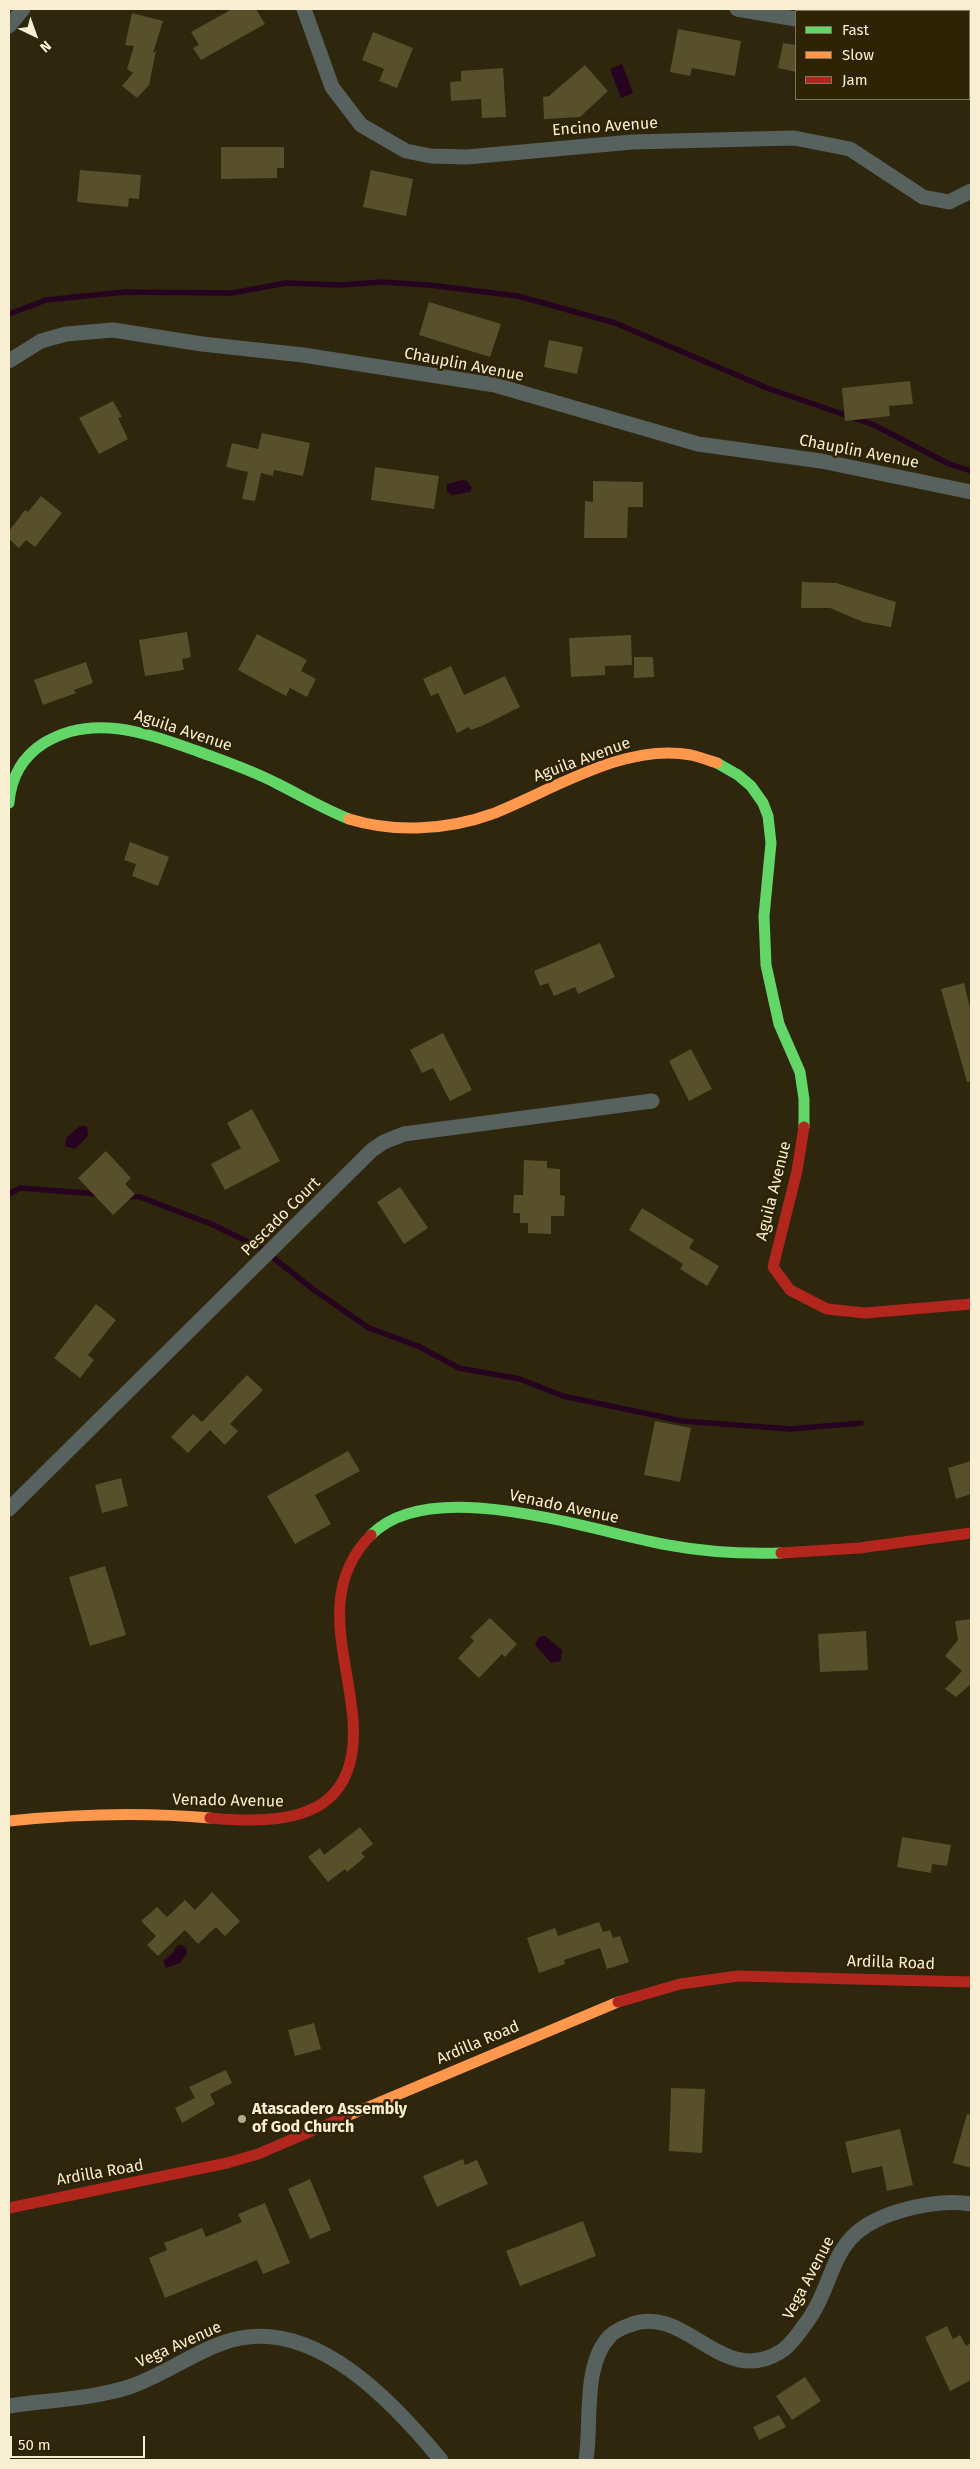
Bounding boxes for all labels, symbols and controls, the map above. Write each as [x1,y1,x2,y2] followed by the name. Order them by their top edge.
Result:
[10,10,60,60] north arrow
[795,10,970,100] legend
[842,21,869,39] text: Fast
[36,37,55,56] text: N
[842,46,874,64] text: Slow
[842,71,868,89] text: Jam
[551,114,659,140] street label: Encino Avenue
[402,344,526,386] street label: Chauplin Avenue
[797,431,921,473] street label: Chauplin Avenue
[132,706,234,756] street label: Aguila Avenue
[531,734,633,786] street label: Aguila Avenue
[752,1139,796,1243] street label: Aguila Avenue
[238,1174,324,1260] street label: Pescado Court
[507,1486,621,1528] street label: Venado Avenue
[172,1790,284,1812] street label: Venado Avenue
[847,1952,935,1974] street label: Ardilla Road
[434,2017,522,2069] street label: Ardilla Road
[252,2100,407,2138] place label: Atascadero Assembly of God Church
[236,2113,248,2125] marker: Atascadero Assembly of God Church
[55,2156,145,2190] street label: Ardilla Road
[779,2233,839,2323] street label: Vega Avenue
[133,2318,225,2372] street label: Vega Avenue
[12,2426,148,2458] scale bar
[18,2436,51,2454] text: 50 m

